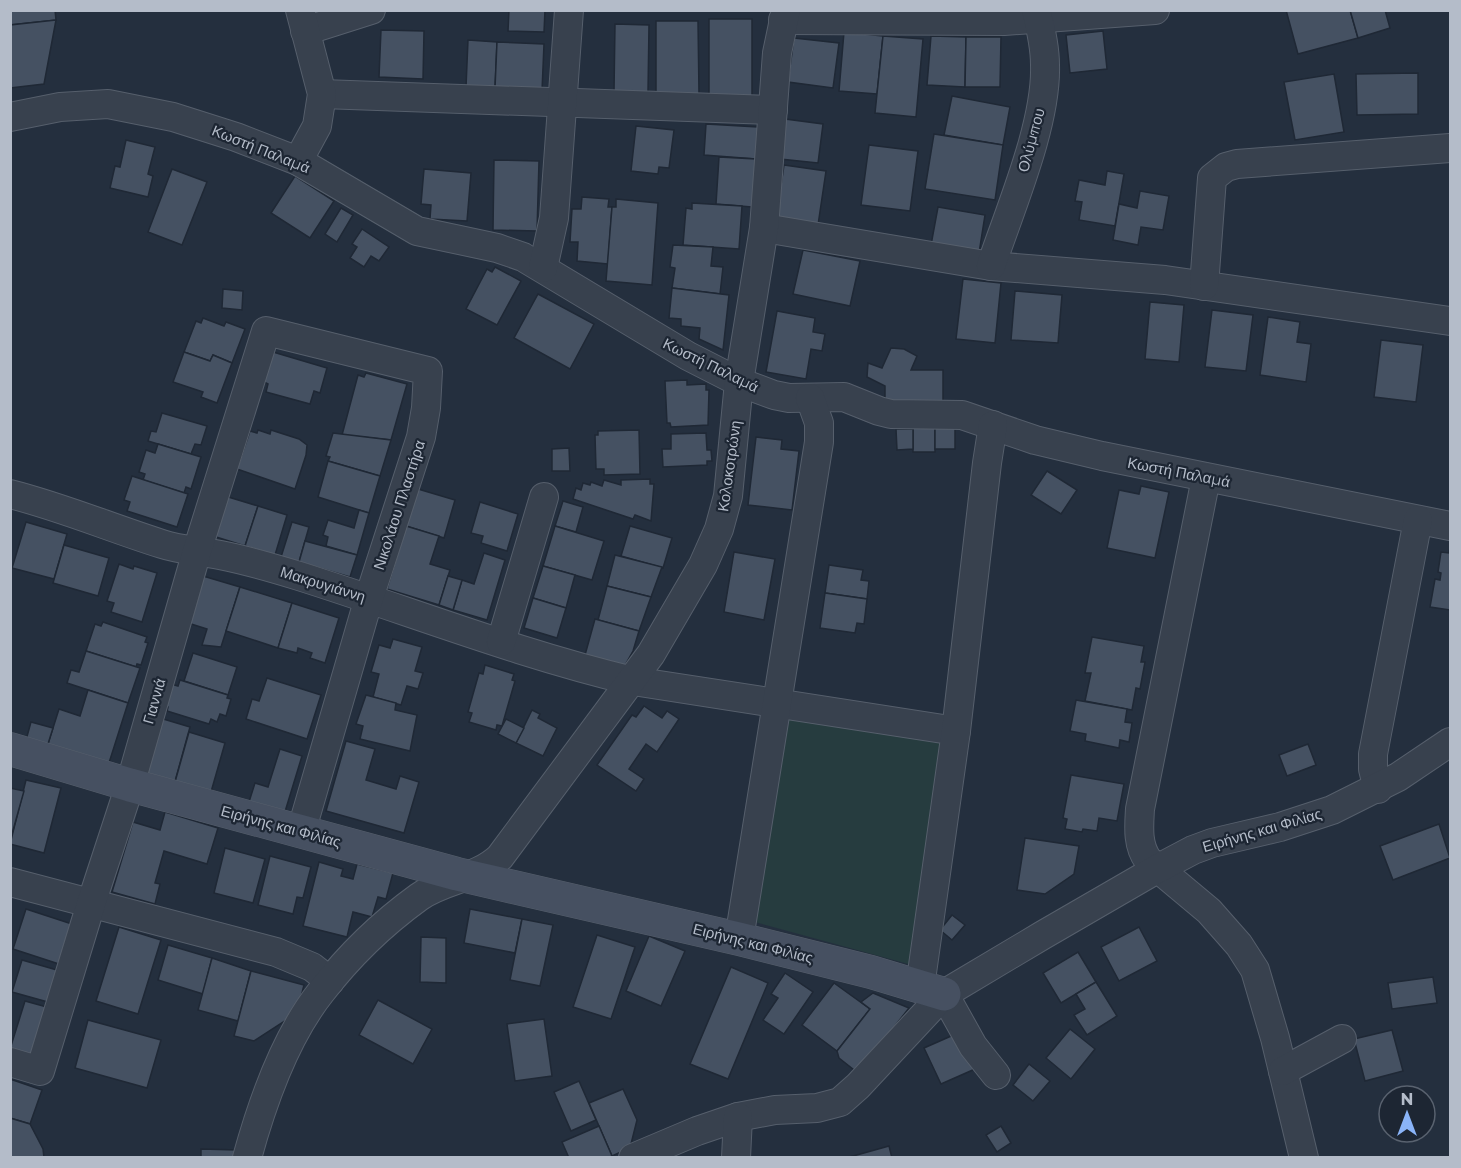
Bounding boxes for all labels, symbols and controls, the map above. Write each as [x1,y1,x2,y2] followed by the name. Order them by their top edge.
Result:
[1013,106,1049,174] street label: Ολύμπου
[209,121,313,177] street label: Κωστή Παλαμά
[660,334,762,397] street label: Κωστή Παλαμά
[713,419,745,513] street label: Κολοκοτρώνη
[369,437,429,572] street label: Νικολάου Πλαστήρα
[1126,453,1232,491] street label: Κωστή Παλαμά
[278,562,368,606] street label: Μακρυγιάννη
[138,676,170,726] street label: Γιαννιά
[219,801,343,851] street label: Ειρήνης και Φιλίας
[1200,804,1324,856] street label: Ειρήνης και Φιλίας
[691,919,815,967] street label: Ειρήνης και Φιλίας
[1377,1084,1437,1144] north arrow
[1401,1090,1413,1109] text: N

